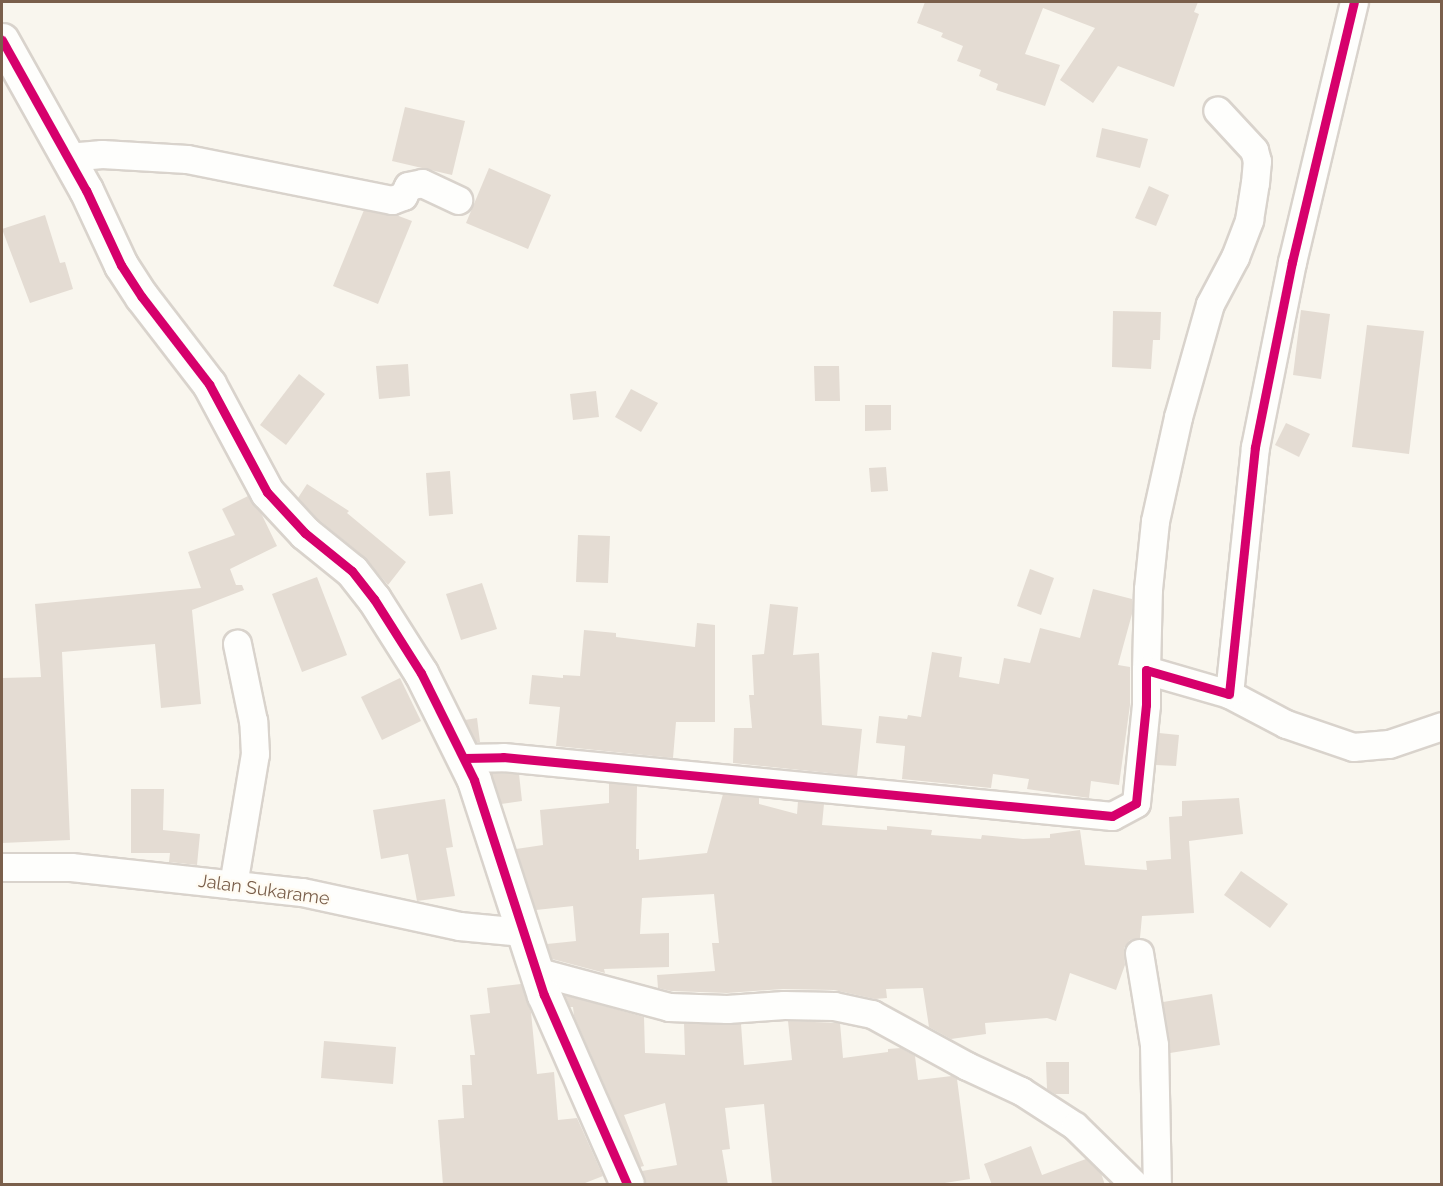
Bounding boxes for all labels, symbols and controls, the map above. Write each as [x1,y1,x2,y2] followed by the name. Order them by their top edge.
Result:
[197,870,331,910] street label: Jalan Sukarame

